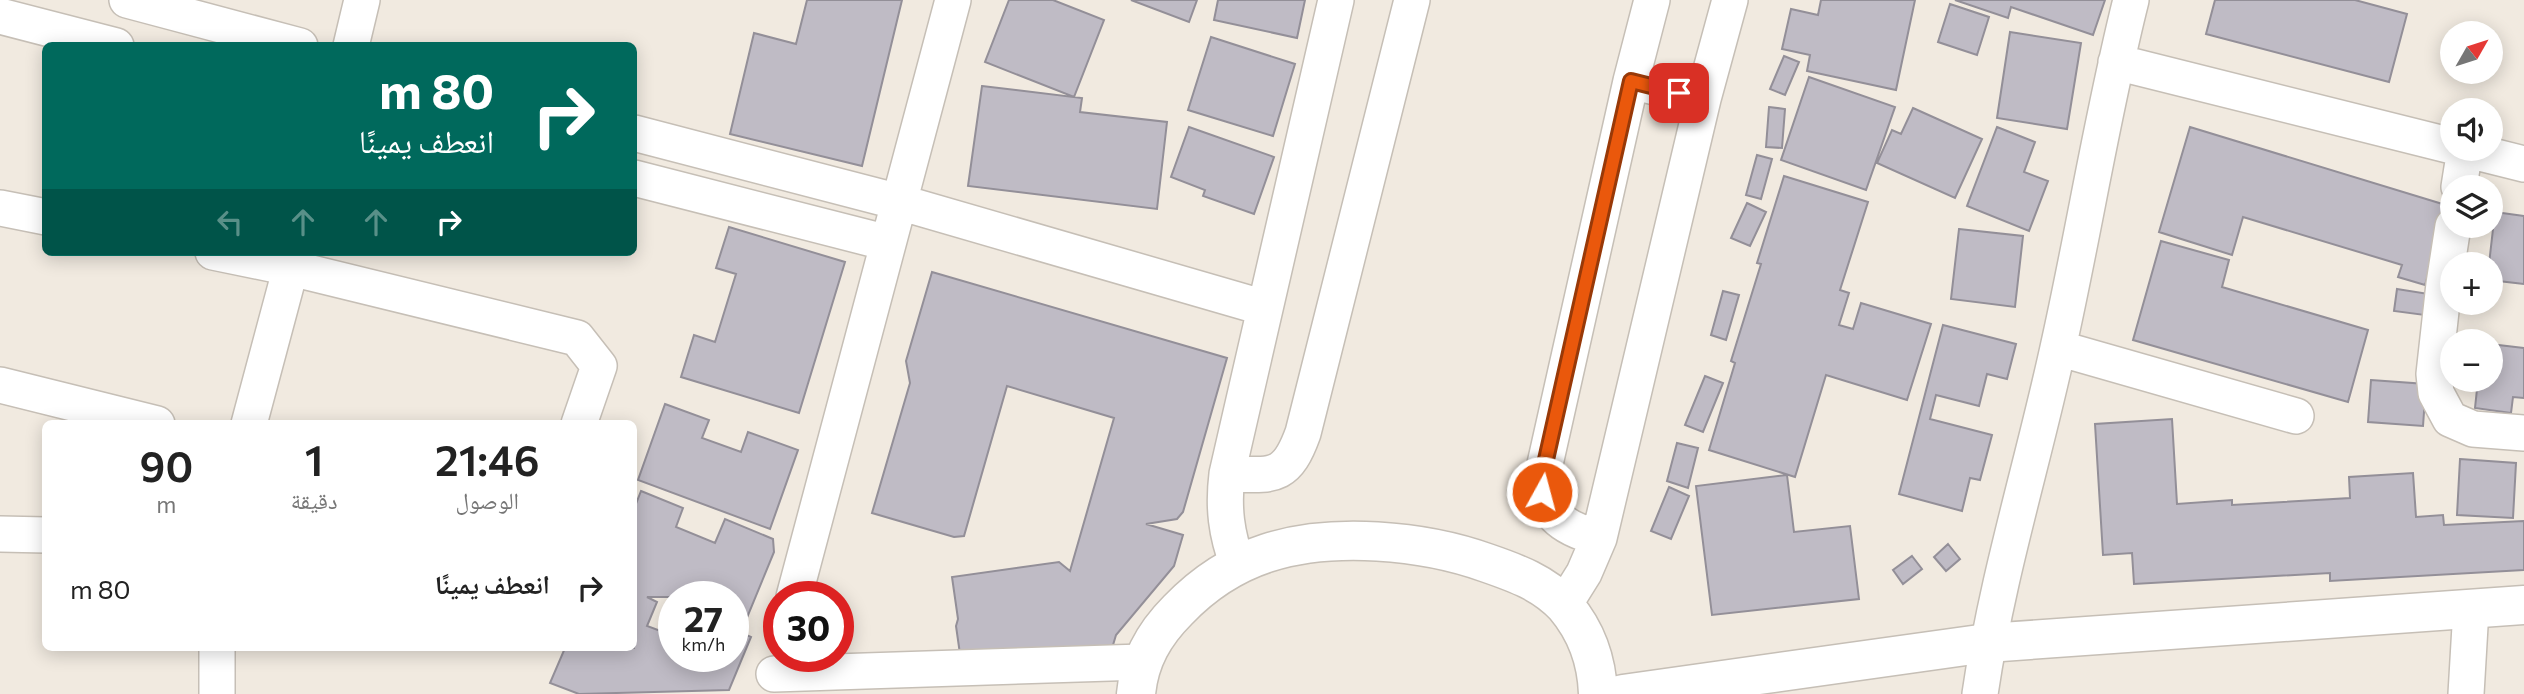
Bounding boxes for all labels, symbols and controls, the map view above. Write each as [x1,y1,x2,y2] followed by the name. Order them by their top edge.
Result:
[2440,21,2502,84] north arrow
[2440,21,2503,392] map controls
[379,59,494,119] text: 80 m
[1649,63,1709,123] pin
[518,70,609,161] icon: right
[1660,74,1698,112] icon: arrive
[2440,98,2503,161] button: sound
[359,120,494,160] text: انعطف يمينًا
[2440,175,2503,238] button: layers
[211,203,249,241] icon: left
[284,203,322,241] icon: ahead
[357,203,395,241] icon: ahead
[430,203,468,241] icon: right
[2440,252,2503,315] button: +
[2440,329,2503,392] button: −
[305,433,323,485] text: 1
[435,433,539,485] text: 21:46
[140,439,193,491] text: 90
[1505,455,1579,529] position arrow
[291,486,337,514] text: دقيقة
[455,486,519,514] text: الوصول
[156,490,176,518] text: m
[435,568,550,599] text: انعطف يمينًا
[571,569,609,607] icon: right
[70,573,130,604] text: 80 m
[763,581,854,672] speed limit sign: 30
[684,596,723,639] text: 27
[682,633,725,655] text: km/h

